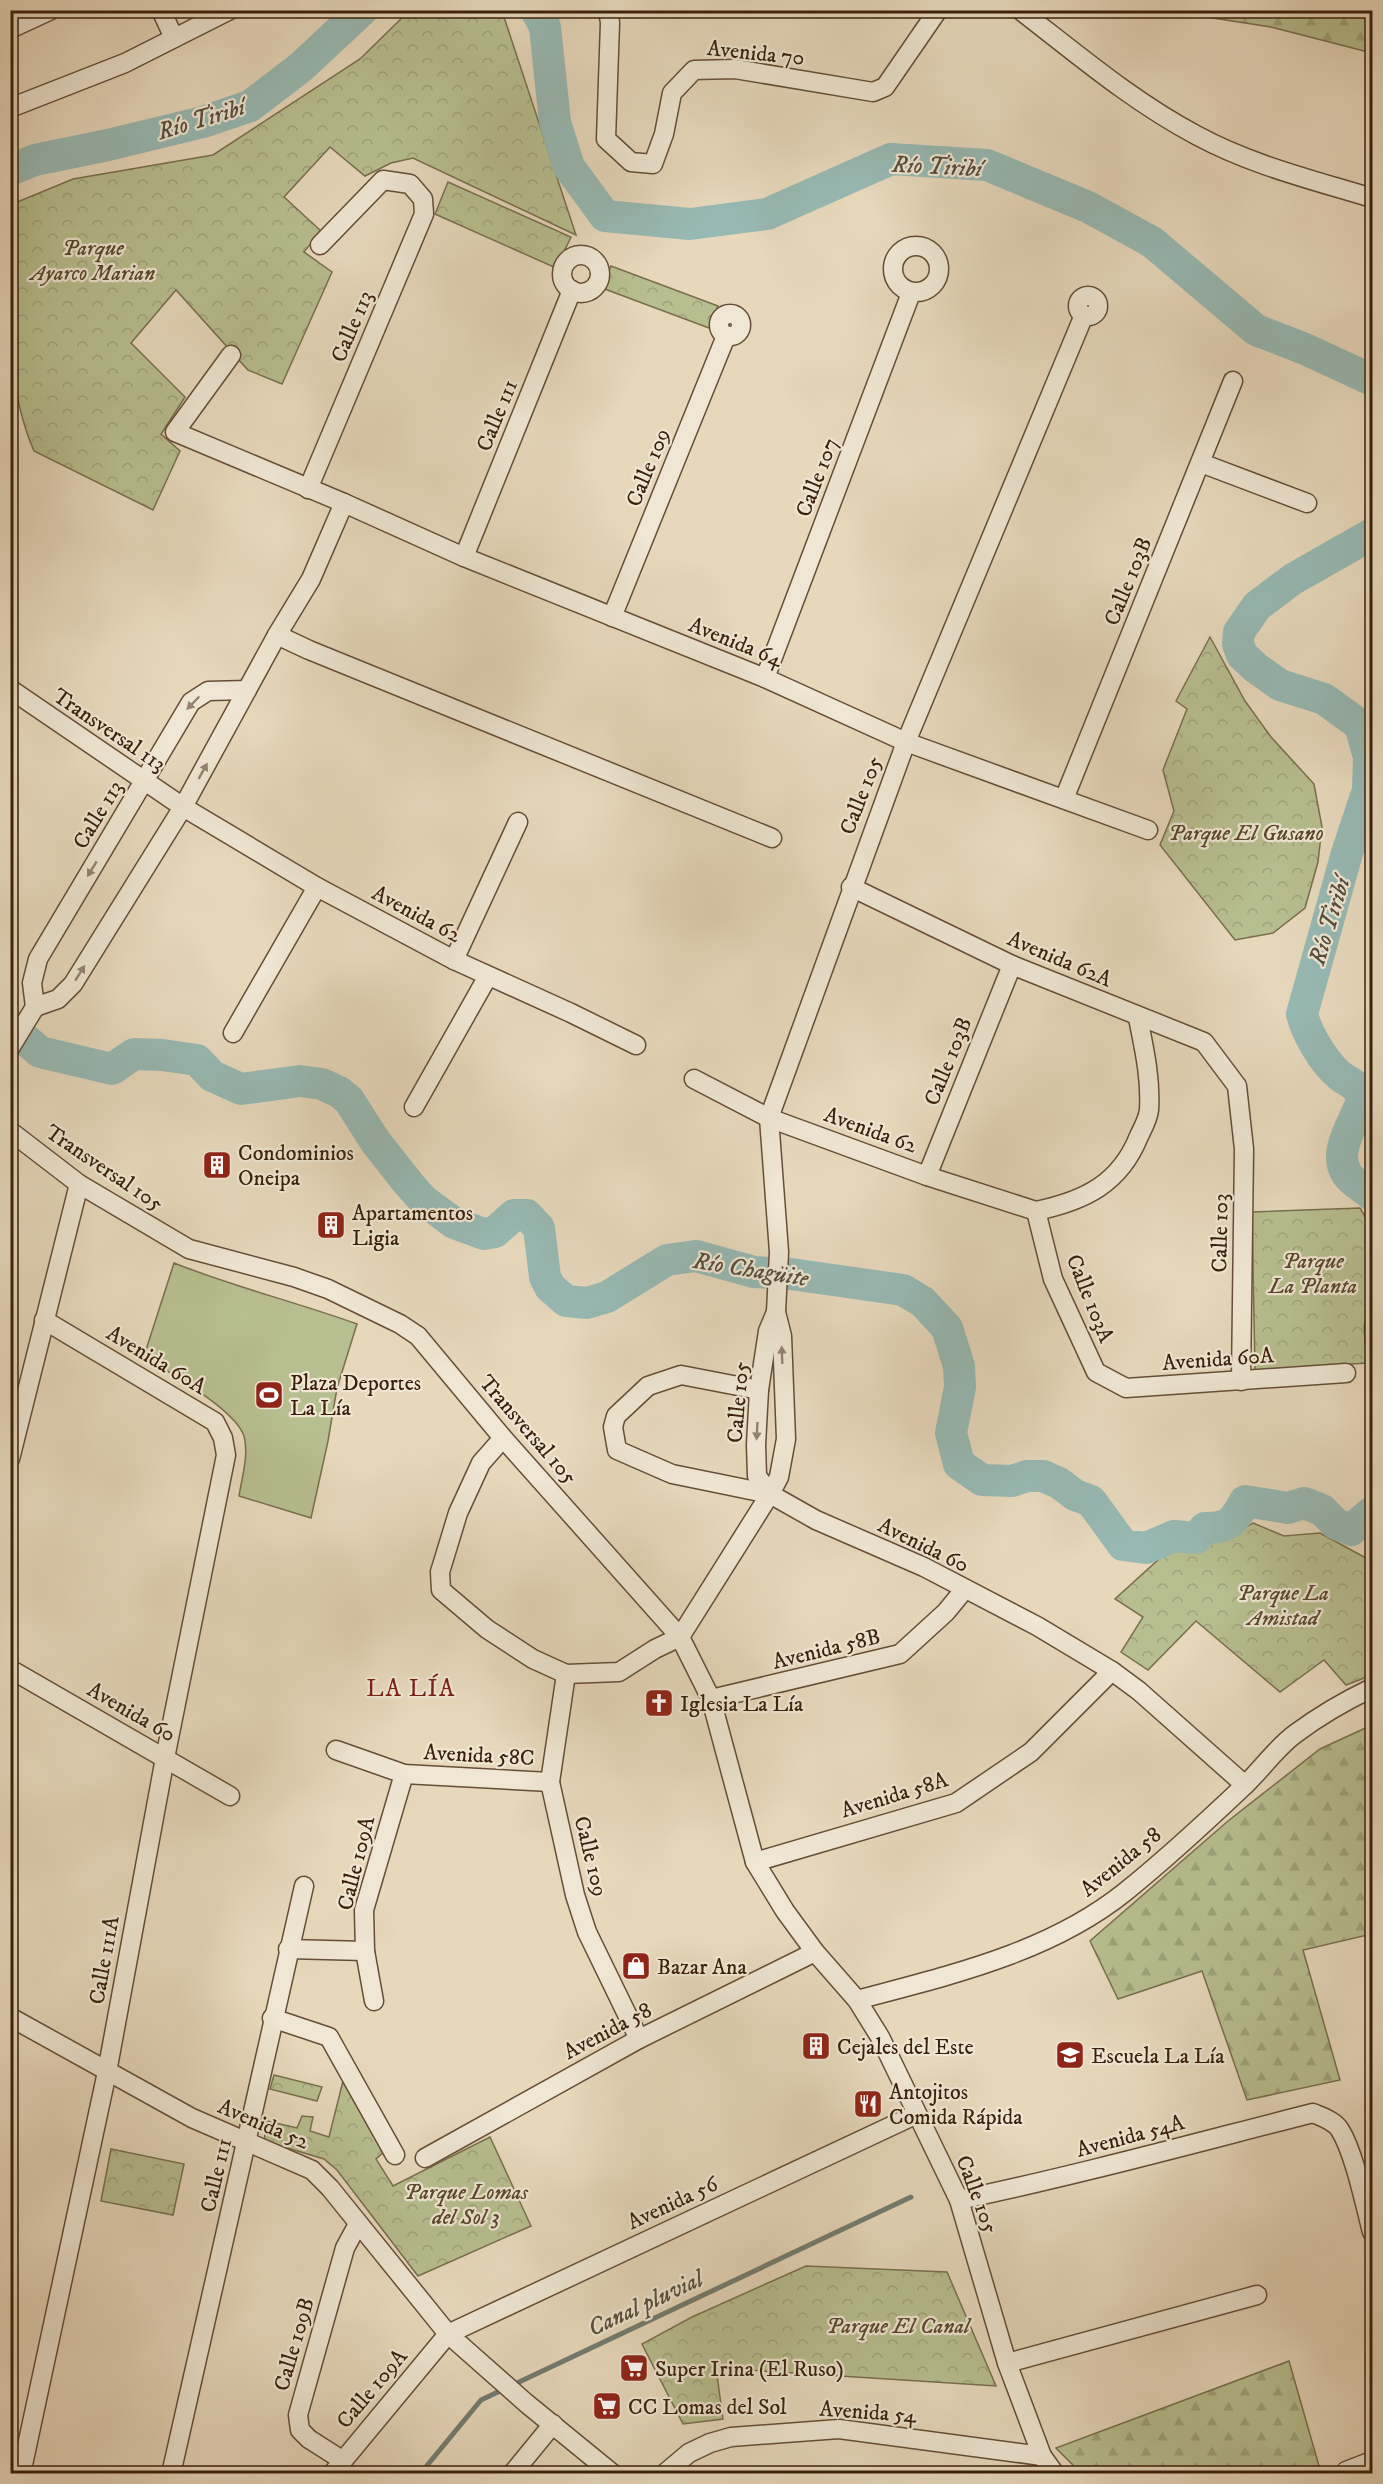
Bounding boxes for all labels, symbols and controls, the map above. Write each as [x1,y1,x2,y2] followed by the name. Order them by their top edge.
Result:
[706,35,806,72] street label: Avenida 70
[153,91,253,148] water label: Río Tiribí
[890,150,987,185] water label: Río Tiribí
[28,235,155,287] park label: Parque Ayarco Marian
[325,287,380,367] street label: Calle 113
[471,376,524,455] street label: Calle 111
[621,425,676,511] street label: Calle 109
[790,434,845,521] street label: Calle 107
[1098,533,1158,630] street label: Calle 103B
[685,611,787,674] street label: Avenida 64
[48,683,171,778] street label: Transversal 113
[186,695,200,710] one-way arrow
[834,752,889,839] street label: Calle 105
[198,762,208,779] one-way arrow
[67,776,129,854] street label: Calle 113
[1168,820,1324,848] park label: Parque El Gusano
[87,861,98,877] one-way arrow
[1302,869,1359,970] water label: Río Tiribí
[367,880,466,949] street label: Avenida 62
[1003,925,1117,994] street label: Avenida 62A
[74,965,85,981] one-way arrow
[918,1013,978,1110] street label: Calle 103B
[820,1101,921,1160] street label: Avenida 62
[40,1119,168,1218] street label: Transversal 105
[238,1140,354,1192] place label: Condominios Oneipa
[201,1149,233,1181] building icon: Condominios Oneipa
[1206,1193,1235,1273] street label: Calle 103
[352,1200,473,1252] place label: Apartamentos Ligia
[315,1209,347,1241] building icon: Apartamentos Ligia
[690,1246,811,1294] water label: Río Chagüite
[1267,1248,1357,1300] park label: Parque La Planta
[1060,1250,1120,1348] street label: Calle 103A
[101,1320,212,1401] street label: Avenida 60A
[1161,1342,1276,1377] street label: Avenida 60A
[778,1345,787,1364] one-way arrow
[721,1360,756,1444] street label: Calle 105
[290,1370,421,1422] place label: Plaza Deportes La Lía
[473,1370,583,1490] street label: Transversal 105
[253,1379,285,1411] sports icon: Plaza Deportes La Lía
[752,1421,762,1440] one-way arrow
[873,1512,973,1579] street label: Avenida 60
[1237,1580,1329,1632] park label: Parque La Amistad
[770,1623,883,1676] street label: Avenida 58B
[366,1673,456,1704] district label: LA LÍA
[82,1676,180,1748] street label: Avenida 60
[643,1687,675,1719] church icon: Iglesia La Lía
[680,1691,804,1718] place label: Iglesia La Lía
[423,1739,535,1772] street label: Avenida 58C
[838,1766,952,1824] street label: Avenida 58A
[332,1813,381,1913] street label: Calle 109A
[568,1813,614,1899] street label: Calle 109
[1075,1821,1167,1903] street label: Avenida 58
[83,1913,126,2007] street label: Calle 111A
[620,1950,652,1982] shop icon: Bazar Ana
[657,1954,748,1981] place label: Bazar Ana
[559,1997,657,2066] street label: Avenida 58
[800,2030,832,2062] building icon: Cejales del Este
[837,2034,974,2061] place label: Cejales del Este
[1054,2039,1086,2071] school or university icon: Escuela La Lía
[1091,2043,1225,2070] place label: Escuela La Lía
[889,2079,1023,2131] place label: Antojitos Comida Rápida
[852,2088,884,2120] restaurant icon: Antojitos Comida Rápida
[214,2093,313,2156] street label: Avenida 52
[1073,2109,1188,2164] street label: Avenida 54A
[195,2136,238,2215] street label: Calle 111
[949,2152,1004,2238] street label: Calle 105
[623,2170,724,2236] street label: Avenida 56
[404,2179,529,2231] park label: Parque Lomas del Sol 3
[583,2263,710,2344] water label: Canal pluvial
[268,2295,321,2394] street label: Calle 109B
[826,2313,972,2341] park label: Parque El Canal
[331,2343,414,2434] street label: Calle 109A
[618,2352,650,2384] supermarket icon: Super Irina (El Ruso)
[655,2356,844,2383] place label: Super Irina (El Ruso)
[591,2390,623,2422] supermarket icon: CC Lomas del Sol
[628,2394,787,2421] place label: CC Lomas del Sol
[819,2396,919,2429] street label: Avenida 54

